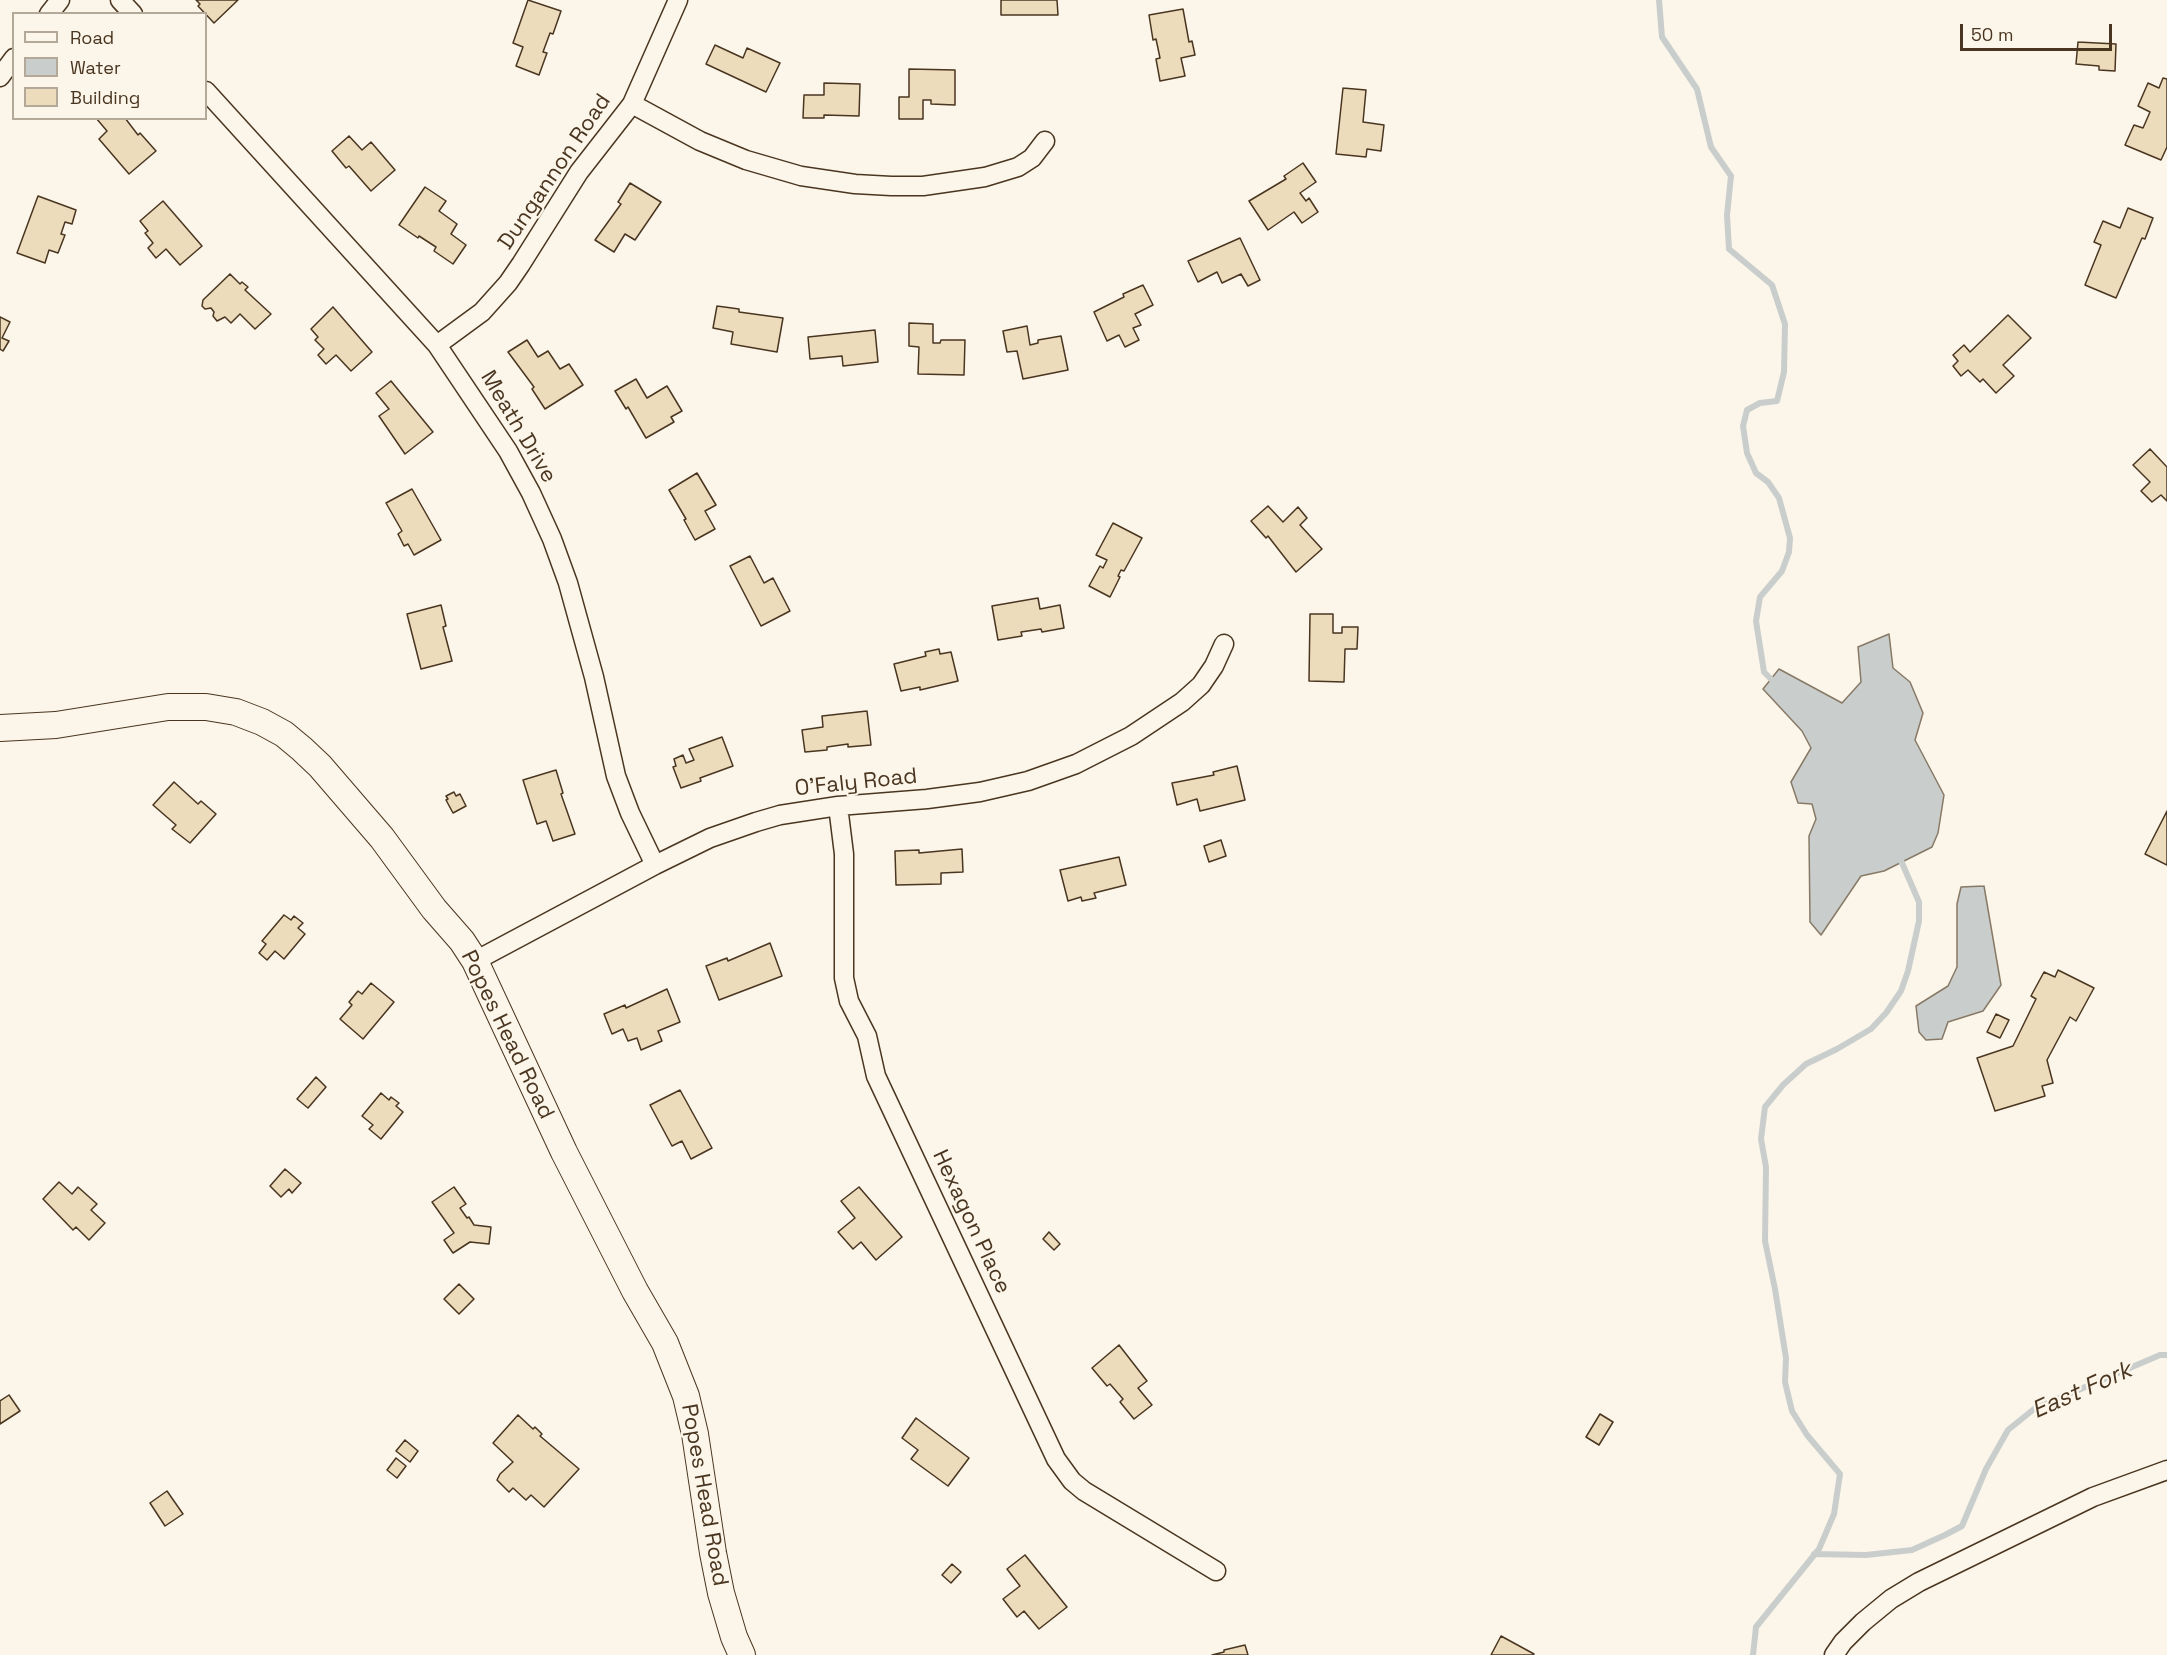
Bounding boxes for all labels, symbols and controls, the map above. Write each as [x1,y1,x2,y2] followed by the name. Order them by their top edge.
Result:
[12,12,207,120] legend
[1963,12,2114,50] scale bar
[1971,23,2013,46] text: 50 m
[70,26,114,49] text: Road
[70,56,121,79] text: Water
[70,86,140,109] text: Building
[493,89,617,255] street label: Dungannon Road
[474,366,562,488] street label: Meath Drive
[794,763,918,803] street label: O'Faly Road
[455,946,559,1124] street label: Popes Head Road
[926,1146,1016,1298] street label: Hexagon Place
[2028,1356,2136,1426] water label: East Fork
[675,1402,733,1588] street label: Popes Head Road

